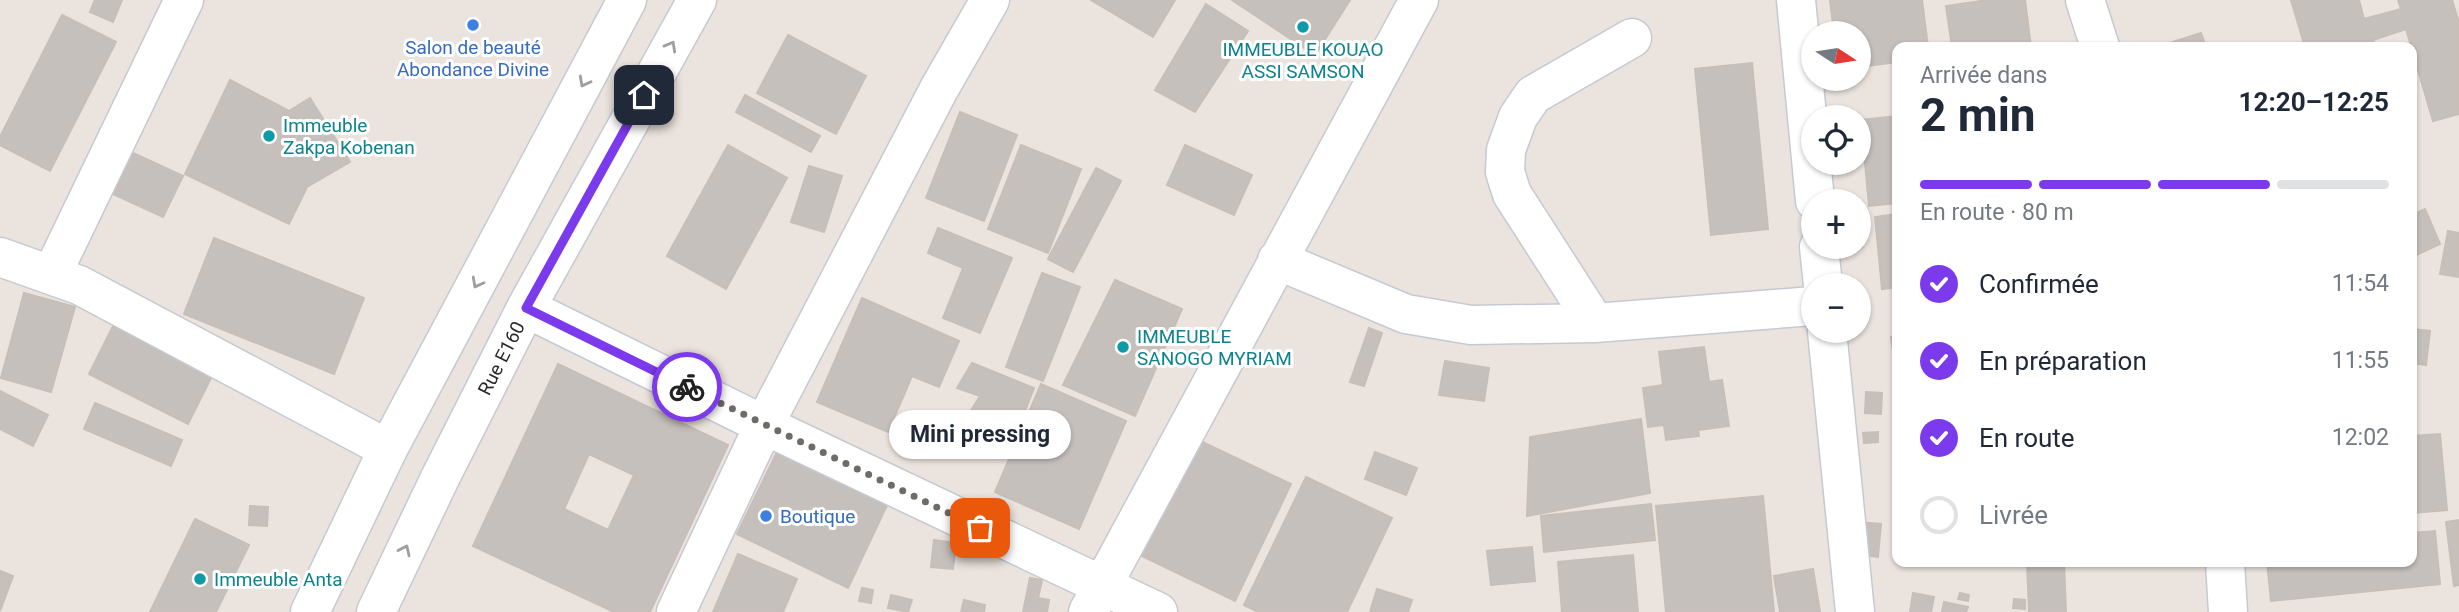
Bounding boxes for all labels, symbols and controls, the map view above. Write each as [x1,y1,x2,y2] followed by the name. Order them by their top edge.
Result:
[465,17,481,33] marker: Salon de beauté Abondance Divine
[1295,19,1311,35] marker: IMMEUBLE KOUAO ASSI SAMSON
[1801,21,1871,91] north arrow
[1801,21,1871,343] map controls
[397,36,549,81] place label: Salon de beauté Abondance Divine
[1222,38,1384,83] place label: IMMEUBLE KOUAO ASSI SAMSON
[663,41,676,53] one-way arrow
[1920,62,2047,89] text: Arrivée dans
[614,65,674,125] pin
[578,75,592,87] one-way arrow
[625,76,663,114] icon: home
[2239,87,2389,117] text: 12:20–12:25
[1920,88,2036,142] text: 2 min
[1801,105,1871,175] button: locate
[283,114,415,159] place label: Immeuble Zakpa Kobenan
[261,128,277,144] marker: Immeuble Zakpa Kobenan
[1801,189,1871,259] button: +
[1920,199,2074,226] text: En route · 80 m
[1920,265,1958,303] icon: check
[1979,269,2099,299] text: Confirmée
[2332,270,2389,297] text: 11:54
[1801,273,1871,343] button: −
[471,276,485,288] one-way arrow
[473,317,530,399] street label: Rue E160
[1137,325,1292,370] place label: IMMEUBLE SANOGO MYRIAM
[1115,339,1131,355] marker: IMMEUBLE SANOGO MYRIAM
[1920,342,1958,380] icon: check
[1979,346,2147,376] text: En préparation
[2332,347,2389,374] text: 11:55
[652,352,722,422] courier
[668,368,706,406] icon: bike
[889,409,1071,458] callout: Mini pressing
[1920,419,1958,457] icon: check
[910,421,1050,448] text: Mini pressing
[1979,423,2075,453] text: En route
[2332,424,2389,451] text: 12:02
[950,498,1010,558] pin
[1979,500,2048,530] text: Livrée
[780,505,855,528] place label: Boutique
[758,508,774,524] marker: Boutique
[961,509,999,547] icon: bag
[397,545,411,557] one-way arrow
[214,568,343,591] place label: Immeuble Anta
[192,571,208,587] marker: Immeuble Anta

